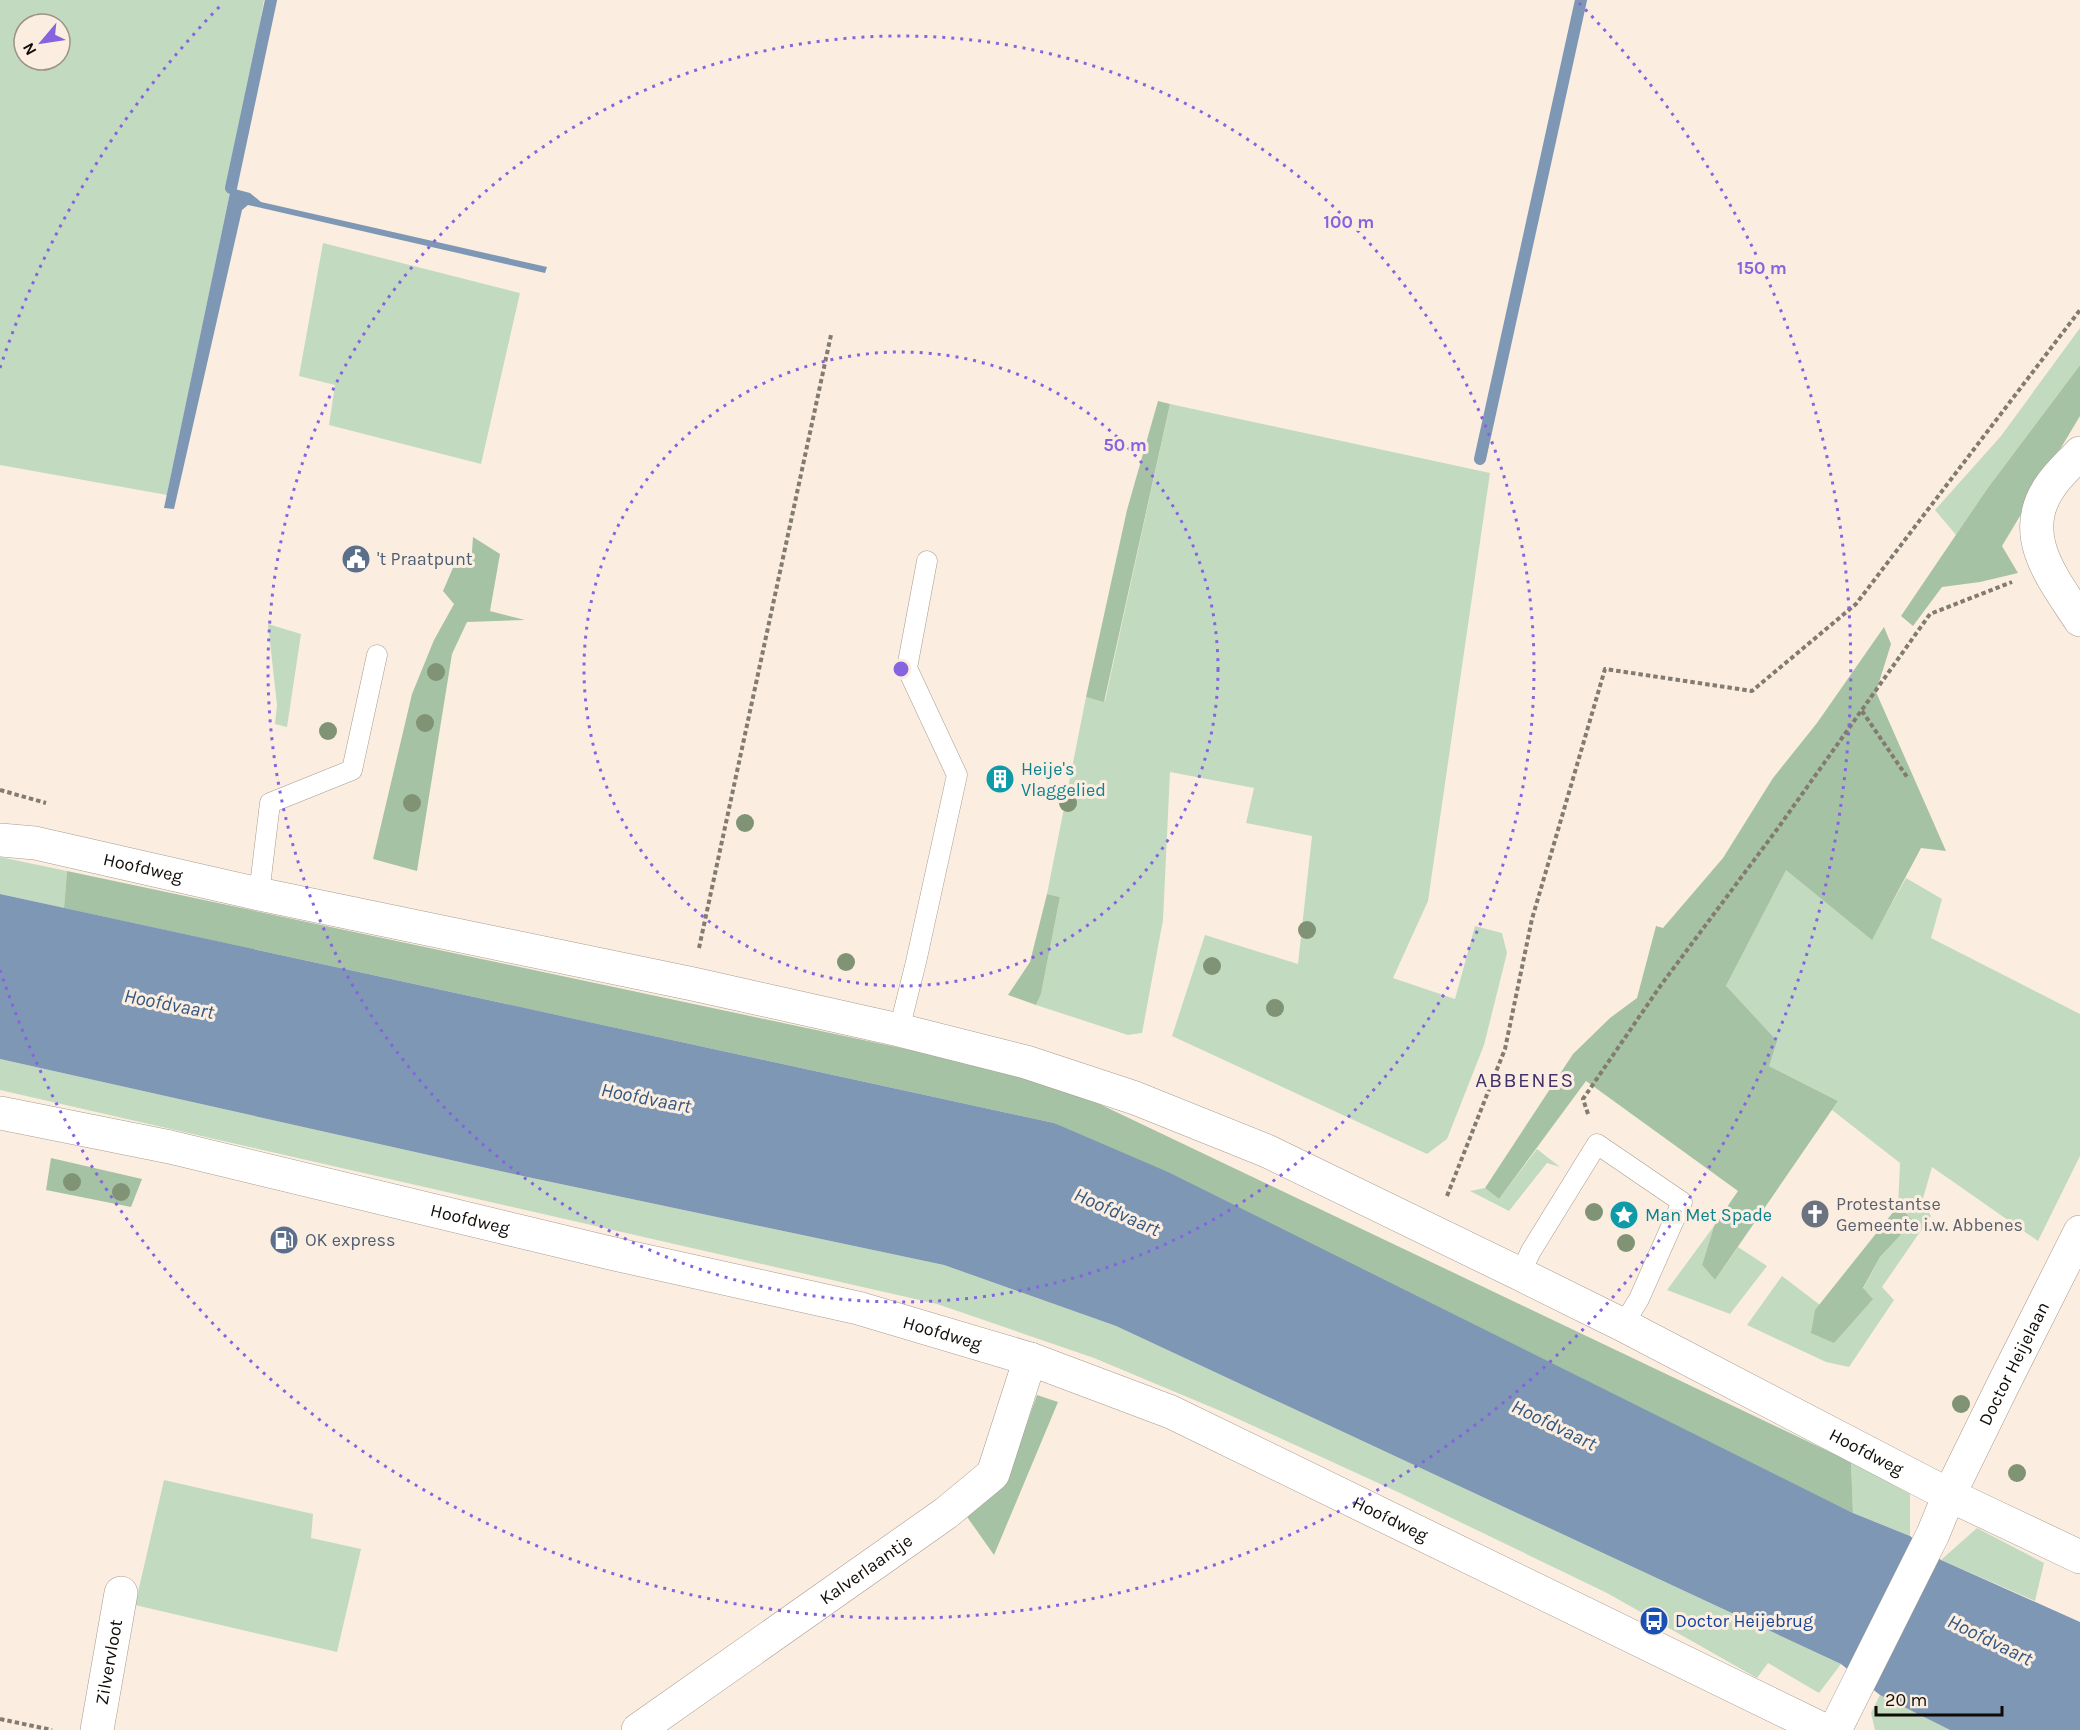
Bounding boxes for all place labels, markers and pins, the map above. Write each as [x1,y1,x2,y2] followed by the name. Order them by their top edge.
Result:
[340,543,372,575] public building icon: 't Praatpunt
[377,548,473,570] place label: 't Praatpunt
[891,659,911,679] centre of rings
[1021,758,1106,801] place label: Heije's Vlaggelied
[984,763,1016,795] building icon: Heije's Vlaggelied
[1836,1193,2023,1236] place label: Protestantse Gemeente i.w. Abbenes
[1799,1198,1831,1230] church icon: Protestantse Gemeente i.w. Abbenes
[1608,1199,1640,1231] place icon: Man Met Spade
[1645,1204,1772,1226] place label: Man Met Spade
[268,1224,300,1256] fuel station icon: OK express
[305,1229,395,1251] place label: OK express
[1638,1605,1670,1637] bus stop icon: Doctor Heijebrug
[1675,1610,1813,1632] place label: Doctor Heijebrug

